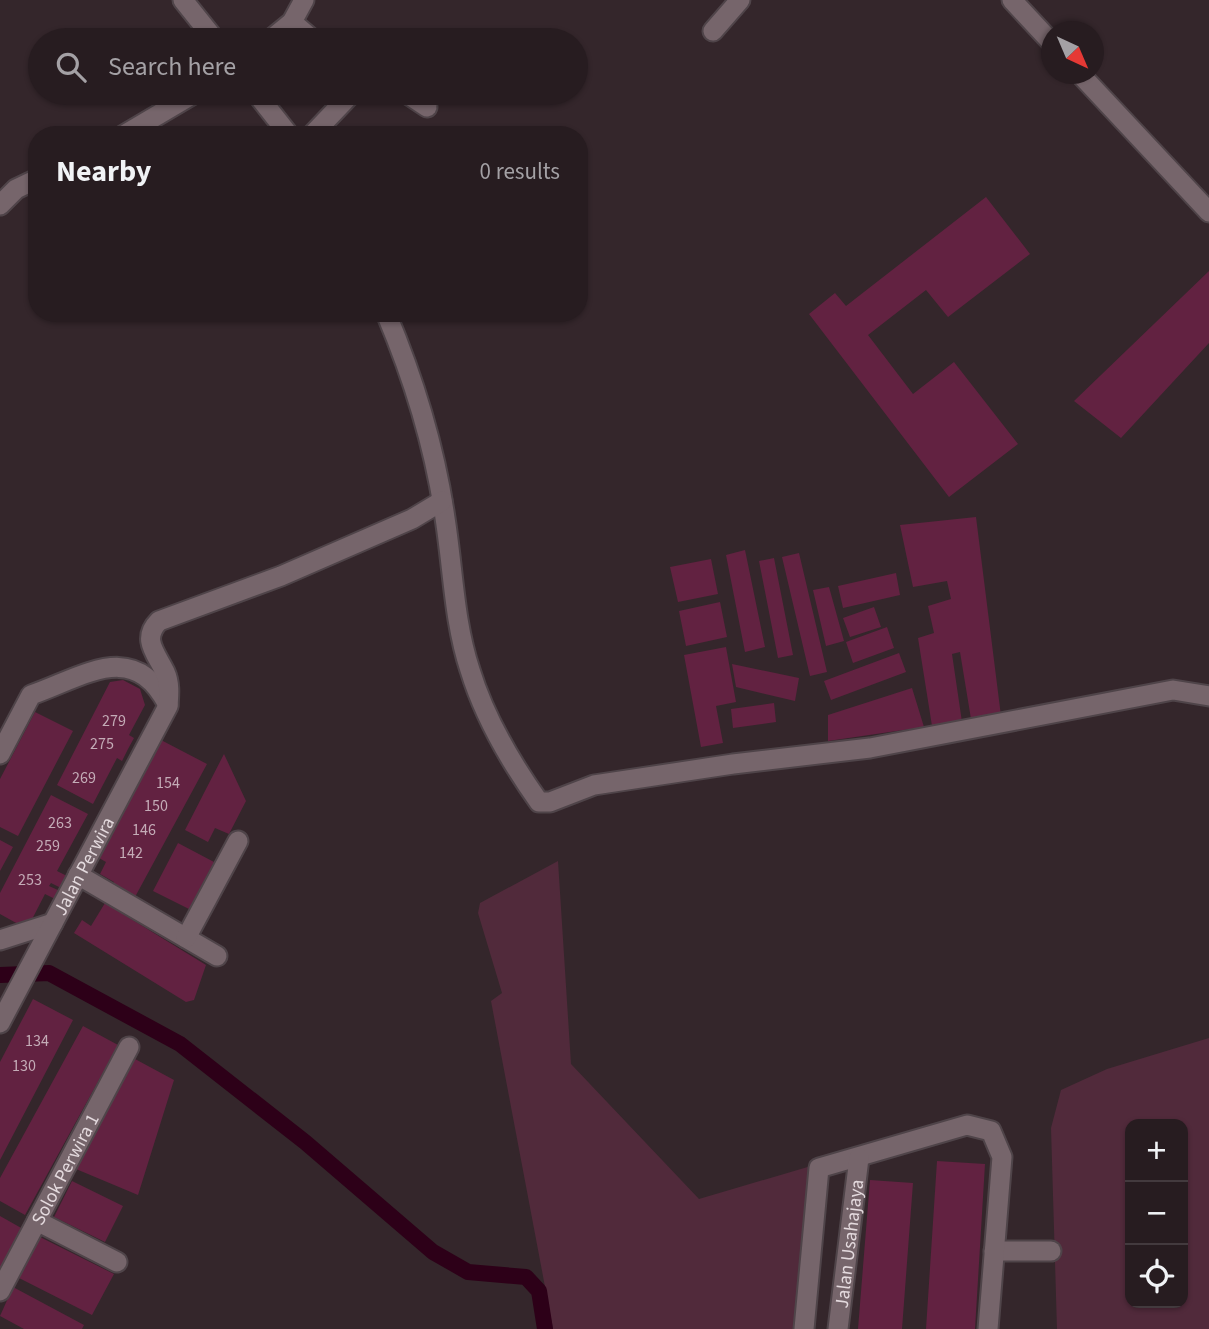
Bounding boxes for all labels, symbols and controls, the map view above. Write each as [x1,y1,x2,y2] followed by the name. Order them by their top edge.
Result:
[1041,21,1104,84] north arrow
[28,28,588,105] search box
[52,48,90,86] icon: search
[108,48,236,85] text: Search here
[56,150,151,193] text: Nearby
[480,155,560,188] text: 0 results
[102,710,126,732] house number: 279
[90,733,114,755] house number: 275
[72,767,96,789] house number: 269
[156,772,180,794] house number: 154
[144,795,168,817] house number: 150
[47,812,122,921] street label: Jalan Perwira
[48,812,72,834] house number: 263
[132,819,156,841] house number: 146
[36,835,60,857] house number: 259
[119,842,143,864] house number: 142
[18,869,42,891] house number: 253
[25,1030,49,1052] house number: 134
[12,1055,36,1077] house number: 130
[25,1109,106,1230] street label: Solok Perwira 1
[1125,1119,1188,1308] map controls
[1125,1119,1188,1182] button: +
[829,1178,871,1310] street label: Jalan Usahajaya
[1125,1182,1188,1245] button: −
[1125,1245,1188,1308] button: locate

